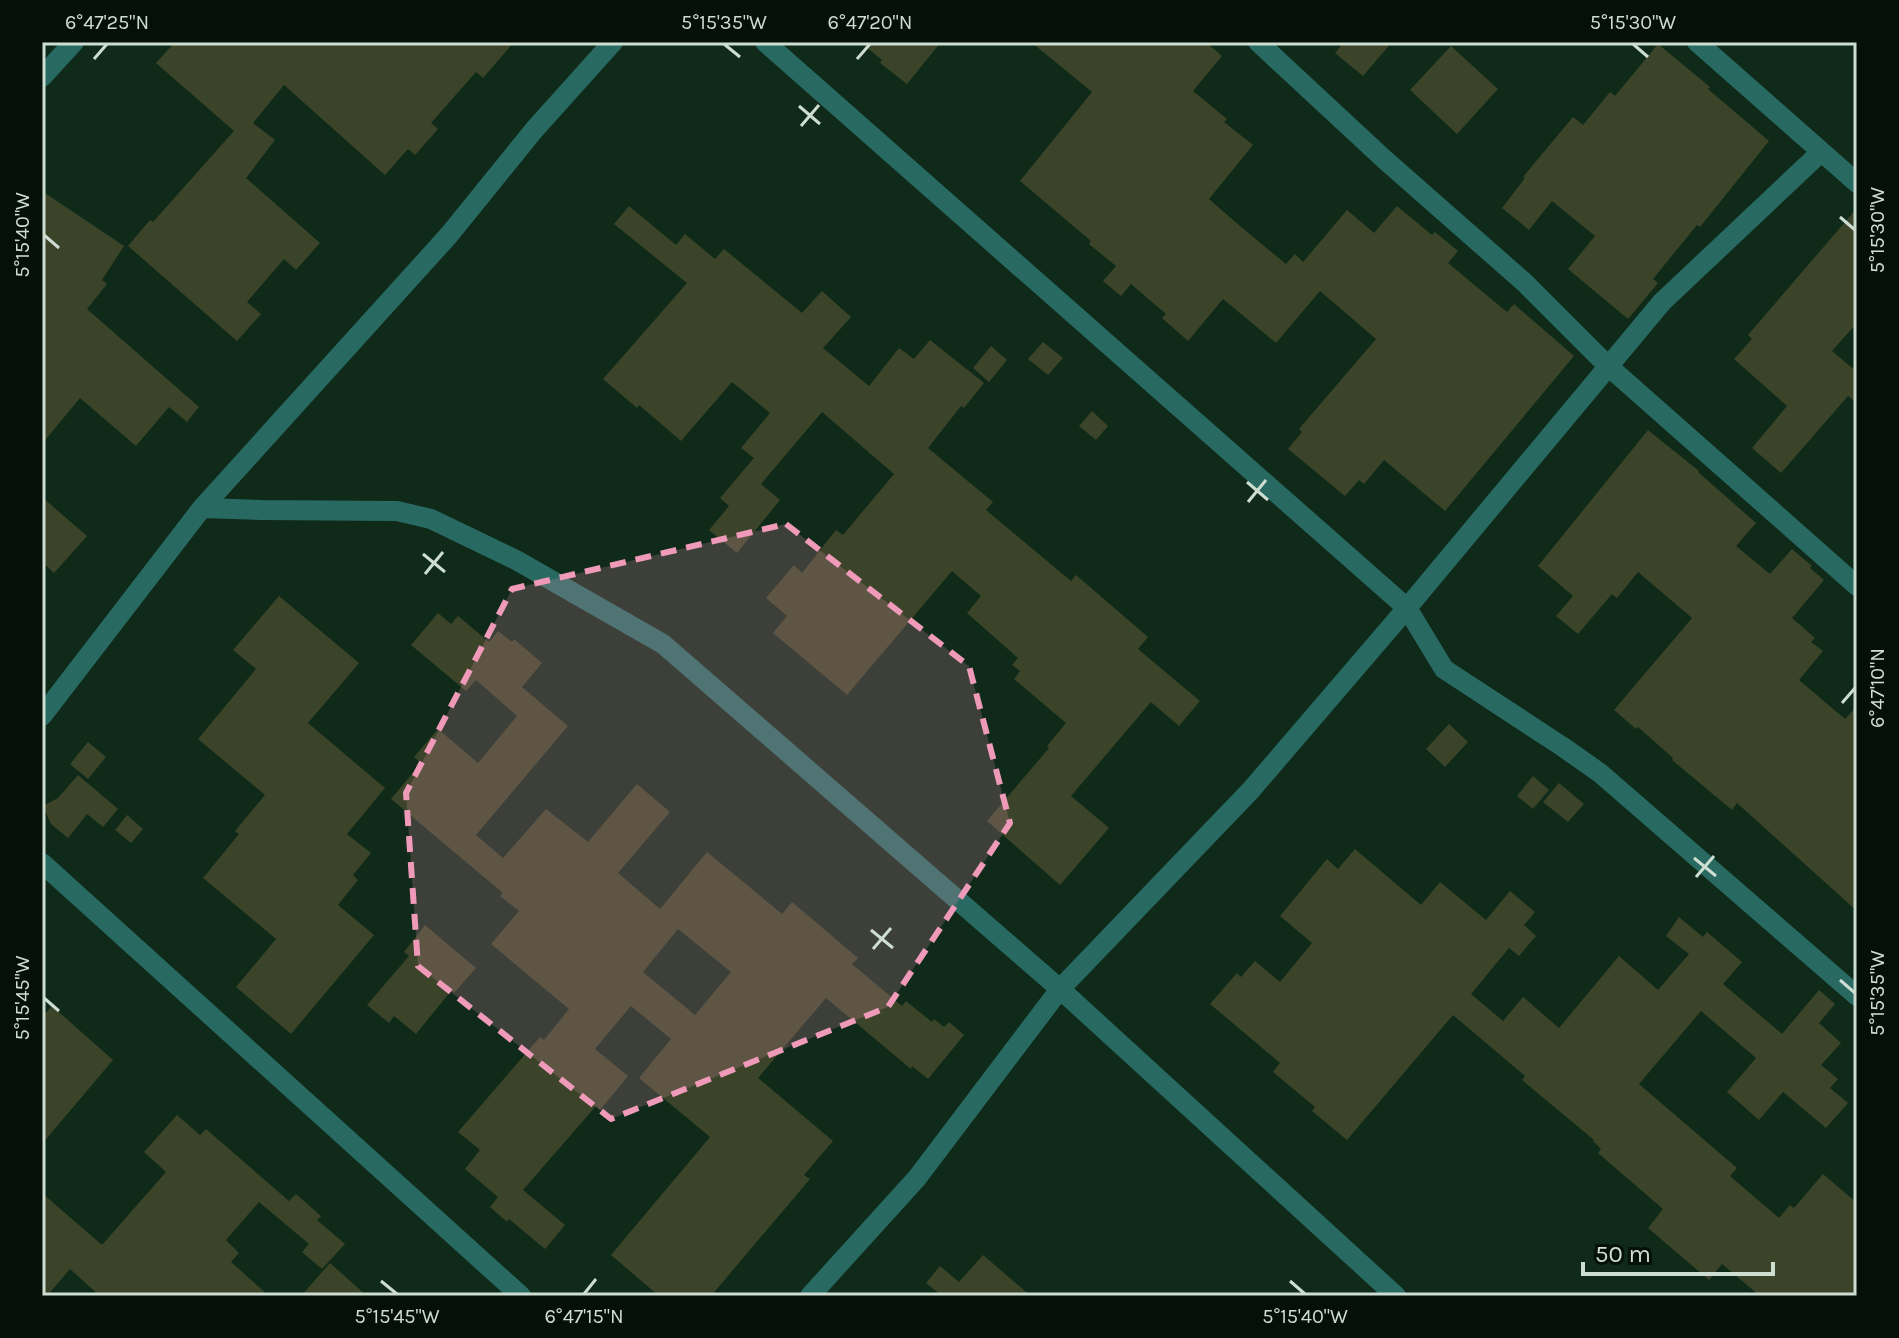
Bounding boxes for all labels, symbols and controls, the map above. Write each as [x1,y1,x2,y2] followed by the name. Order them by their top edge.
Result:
[65,11,149,34] text: 6°47'25"N
[681,11,767,34] text: 5°15'35"W
[828,11,912,34] text: 6°47'20"N
[1590,11,1676,34] text: 5°15'30"W
[1866,187,1889,273] text: 5°15'30"W
[11,192,34,278] text: 5°15'40"W
[1866,648,1889,728] text: 6°47'10"N
[1866,950,1889,1036] text: 5°15'35"W
[11,955,34,1041] text: 5°15'45"W
[1583,1226,1773,1276] scale bar
[1595,1240,1651,1268] text: 50 m
[354,1305,440,1328] text: 5°15'45"W
[544,1305,624,1328] text: 6°47'15"N
[1262,1305,1348,1328] text: 5°15'40"W

